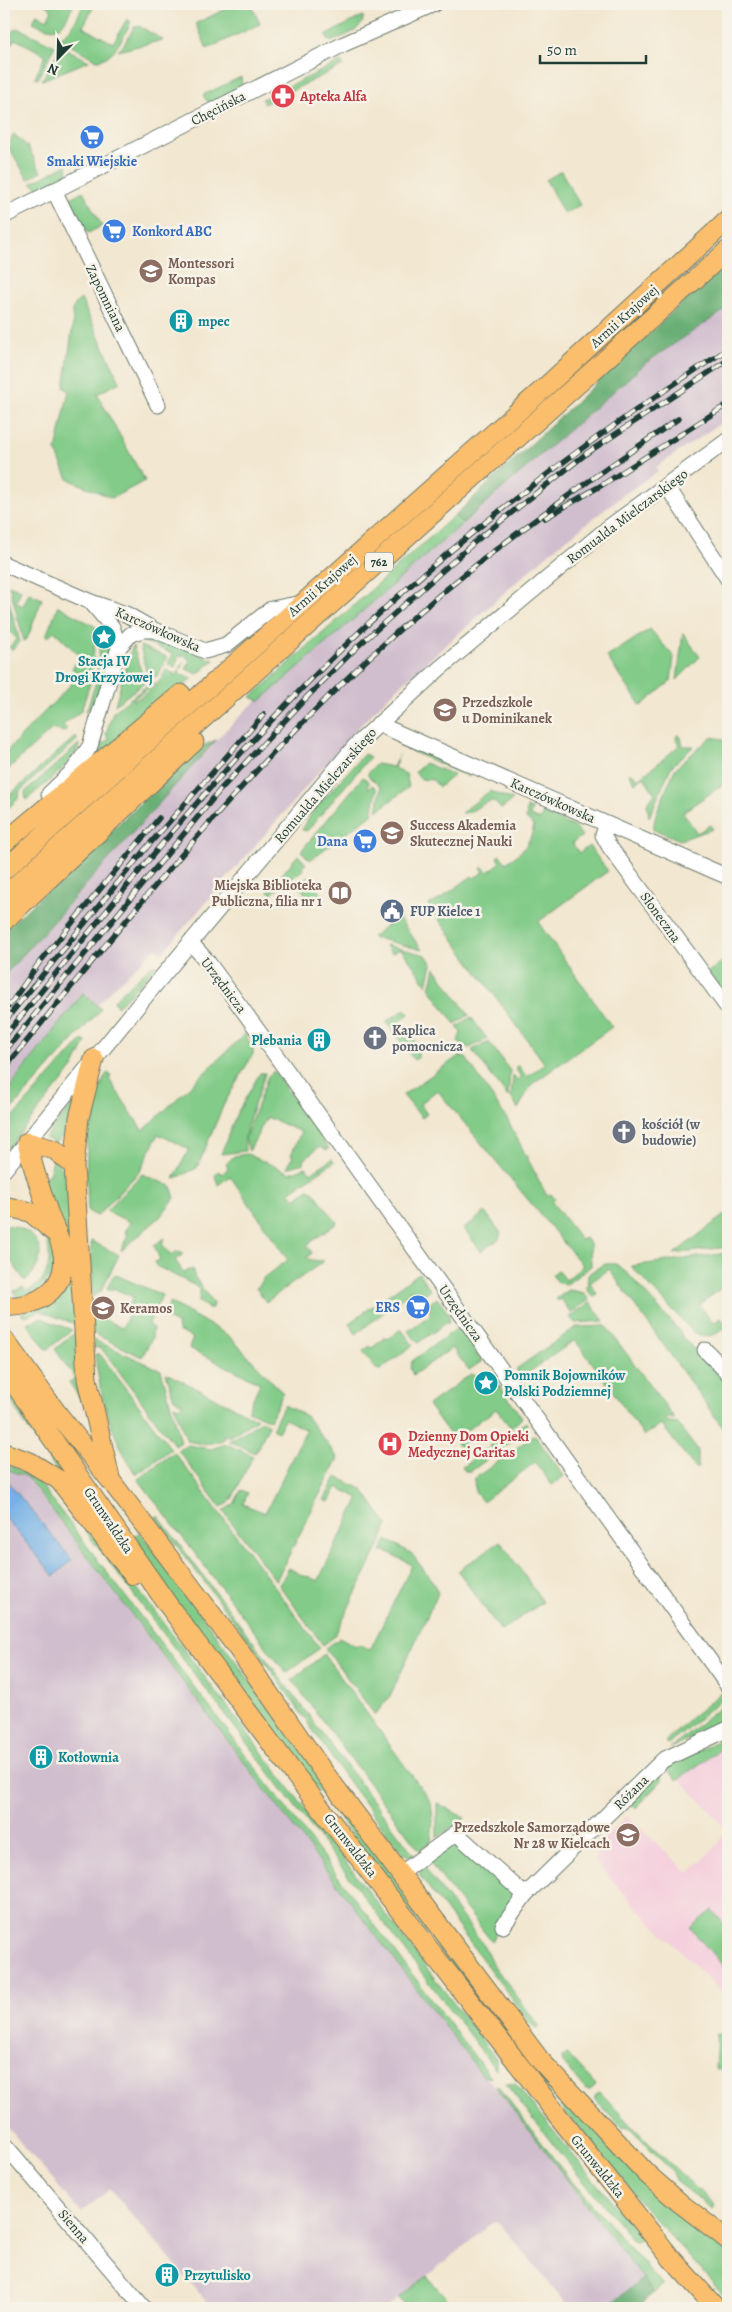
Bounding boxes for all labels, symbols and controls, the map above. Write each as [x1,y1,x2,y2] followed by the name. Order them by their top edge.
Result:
[32,32,82,82] north arrow
[540,32,646,64] scale bar
[547,40,577,60] text: 50 m
[45,59,62,80] text: N
[270,83,296,109] pharmacy icon: Apteka Alfa
[188,86,249,130] street label: Chęcińska
[299,87,367,106] place label: Apteka Alfa
[79,124,105,150] supermarket icon: Smaki Wiejskie
[47,152,138,171] place label: Smaki Wiejskie
[101,218,127,244] supermarket icon: Konkord ABC
[132,222,212,241] place label: Konkord ABC
[168,254,234,289] place label: Montessori Kompas
[138,258,164,284] school or university icon: Montessori Kompas
[81,261,130,336] street label: Zapomniana
[585,281,663,353] street label: Armii Krajowej
[168,308,194,334] building icon: mpec
[198,312,230,331] place label: mpec
[563,464,692,568] street label: Romualda Mielczarskiego
[283,550,361,621] street label: Armii Krajowej
[365,552,393,572] road number: 762
[112,602,204,657] street label: Karczówkowska
[91,624,117,650] place icon: Stacja IV Drogi Krzyżowej
[55,652,153,687] place label: Stacja IV Drogi Krzyżowej
[462,693,553,728] place label: Przedszkole u Dominikanek
[432,697,458,723] school or university icon: Przedszkole u Dominikanek
[270,723,381,847] street label: Romualda Mielczarskiego
[507,773,599,828] street label: Karczówkowska
[410,816,516,851] place label: Success Akademia Skutecznej Nauki
[379,820,405,846] school or university icon: Success Akademia Skutecznej Nauki
[352,828,378,854] supermarket icon: Dana
[317,832,348,851] place label: Dana
[212,876,322,911] place label: Miejska Biblioteka Publiczna, filia nr 1
[327,880,353,906] library icon: Miejska Biblioteka Publiczna, filia nr 1
[636,888,686,947] street label: Słoneczna
[379,898,405,924] public building icon: FUP Kielce 1
[410,902,480,921] place label: FUP Kielce 1
[196,953,251,1017] street label: Urzędnicza
[392,1021,463,1056] place label: Kaplica pomocnicza
[362,1025,388,1051] church icon: Kaplica pomocnicza
[306,1027,332,1053] building icon: Plebania
[251,1031,302,1050] place label: Plebania
[641,1115,701,1150] place label: kościół (w budowie)
[611,1119,637,1145] church icon: kościół (w budowie)
[434,1281,487,1346] street label: Urzędnicza
[405,1294,431,1320] supermarket icon: ERS
[90,1295,116,1321] school or university icon: Keramos
[375,1298,400,1317] place label: ERS
[120,1299,173,1318] place label: Keramos
[504,1366,626,1401] place label: Pomnik Bojowników Polski Podziemnej
[473,1370,499,1396] place icon: Pomnik Bojowników Polski Podziemnej
[408,1427,529,1462] place label: Dzienny Dom Opieki Medycznej Caritas
[377,1431,403,1457] hospital icon: Dzienny Dom Opieki Medycznej Caritas
[79,1483,138,1558] street label: Grunwaldzka
[28,1744,54,1770] building icon: Kotłownia
[58,1748,119,1767] place label: Kotłownia
[610,1770,653,1814] street label: Różana
[320,1809,382,1882] street label: Grunwaldzka
[454,1818,611,1853] place label: Przedszkole Samorządowe Nr 28 w Kielcach
[615,1822,641,1848] school or university icon: Przedszkole Samorządowe Nr 28 w Kielcach
[566,2131,629,2202] street label: Grunwaldzka
[54,2205,94,2248] street label: Sienna
[154,2262,180,2288] building icon: Przytulisko
[184,2266,251,2285] place label: Przytulisko

